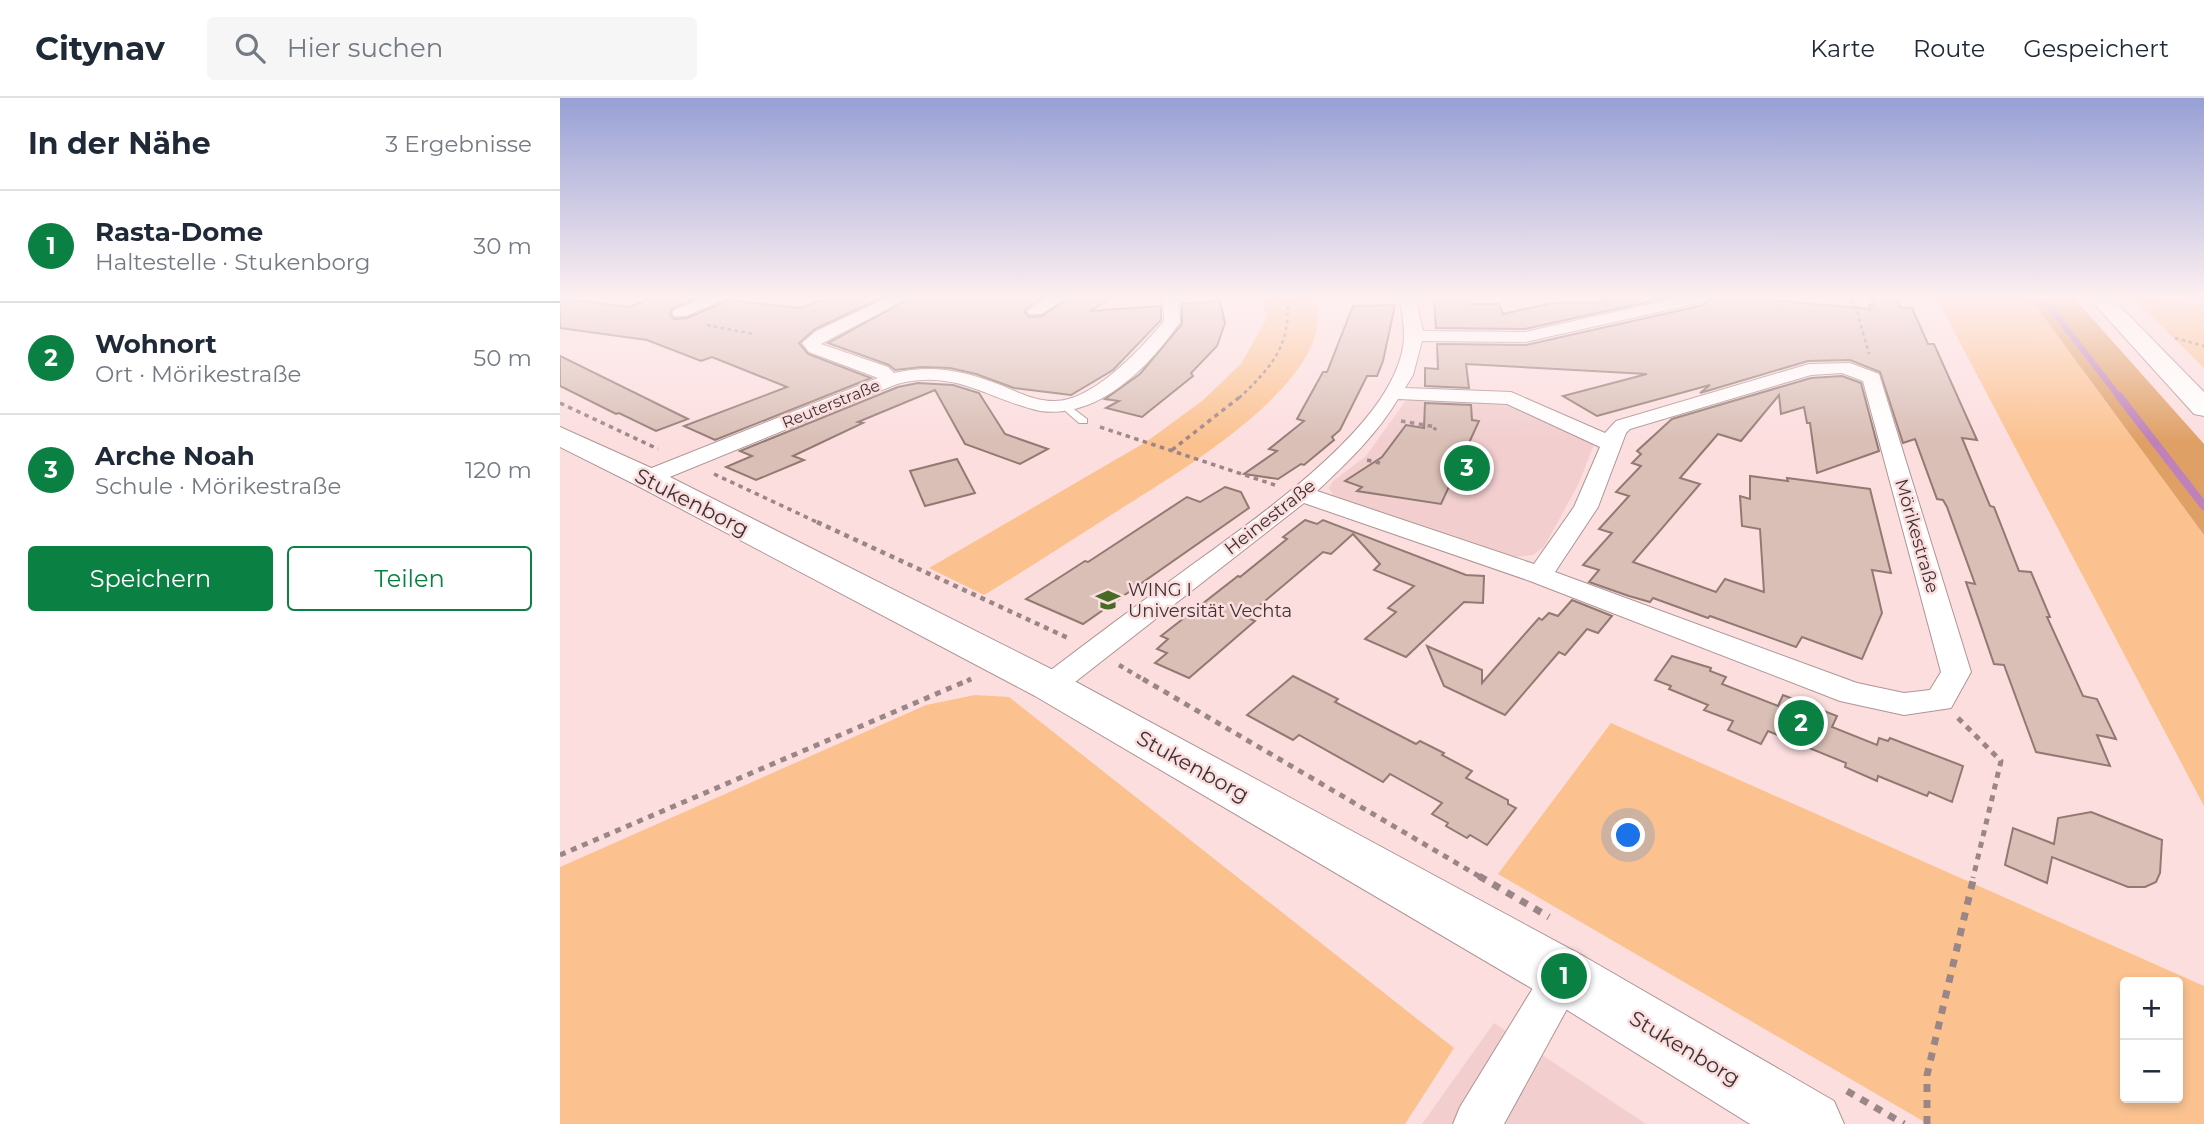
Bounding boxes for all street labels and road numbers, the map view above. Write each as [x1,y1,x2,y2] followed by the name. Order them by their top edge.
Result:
[779,376,883,432] street label: Reuterstraße
[631,463,753,541] street label: Stukenborg
[1220,475,1320,559] street label: Heinestraße
[1890,476,1944,596] street label: Mörikestraße
[1132,725,1254,807] street label: Stukenborg
[1625,1005,1745,1091] street label: Stukenborg

